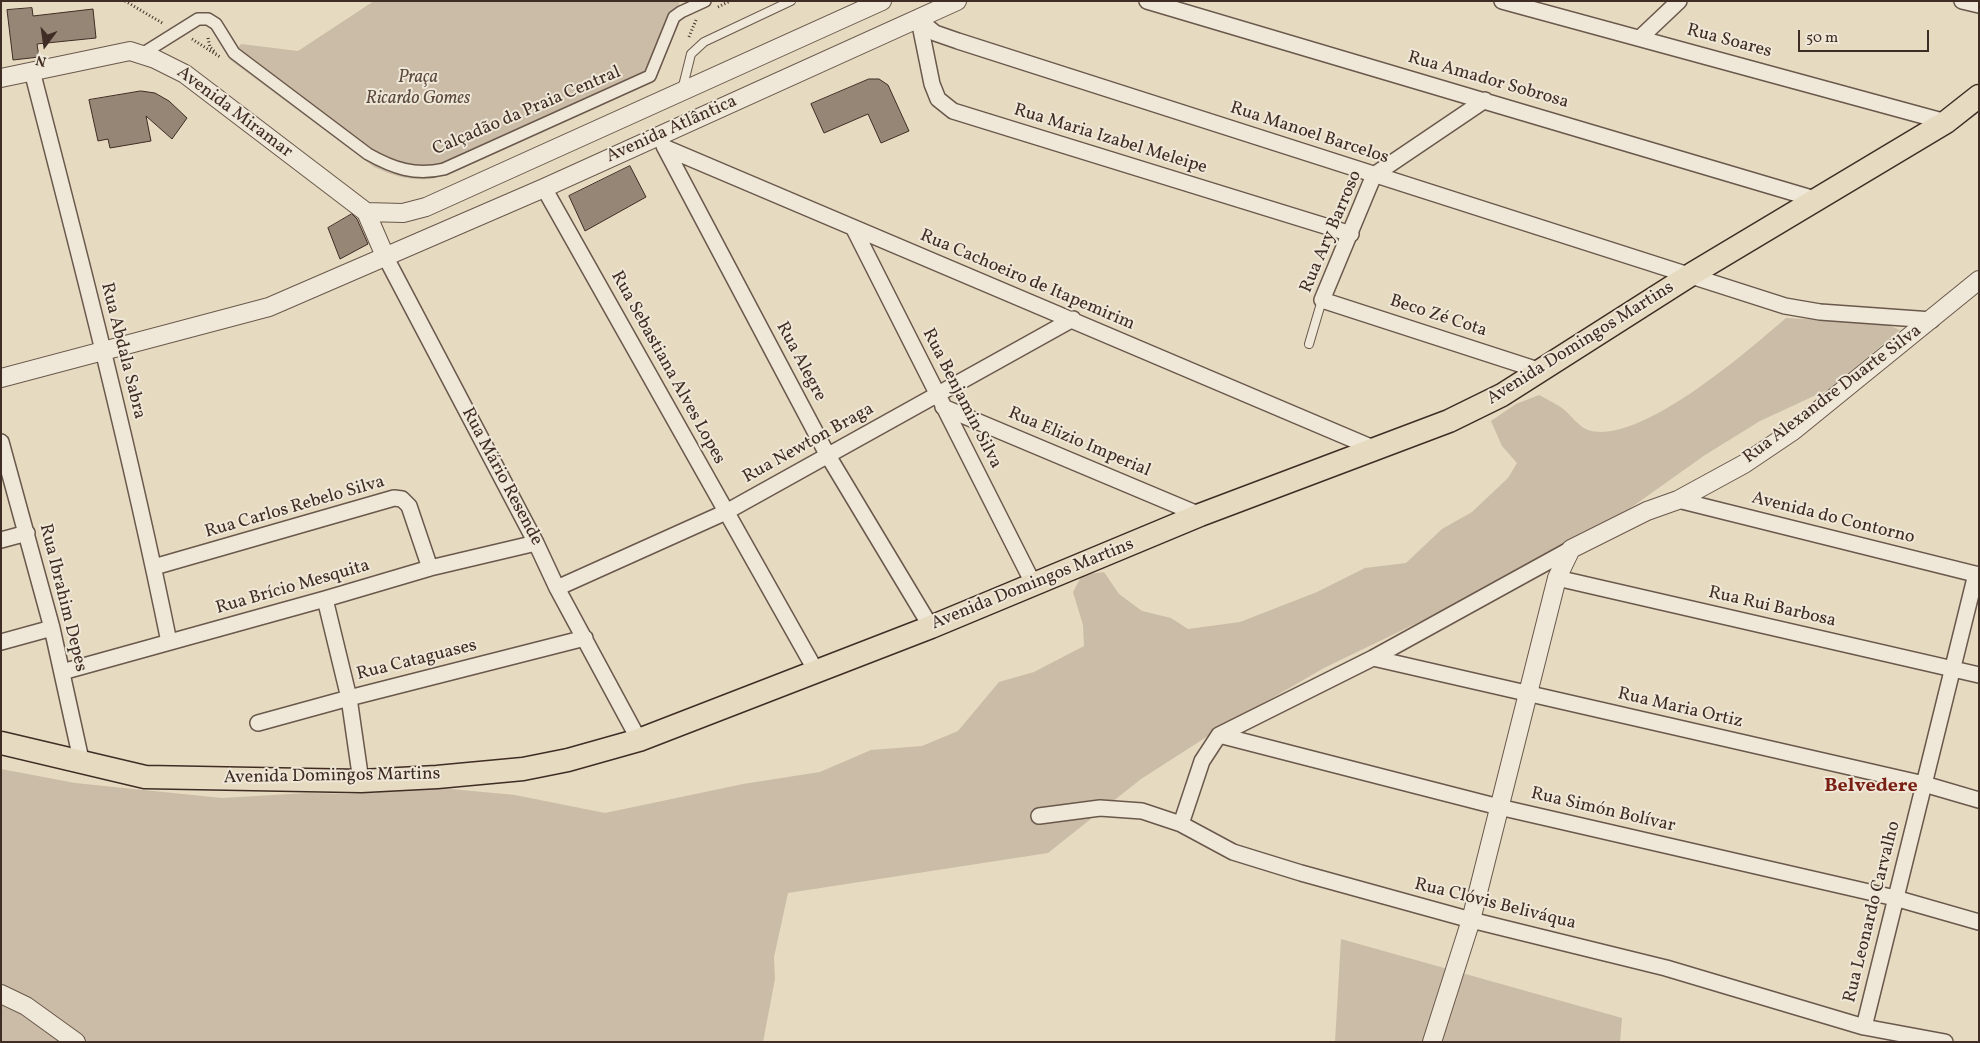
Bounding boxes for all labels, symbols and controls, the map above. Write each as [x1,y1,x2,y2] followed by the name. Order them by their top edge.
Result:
[20,20,70,70] north arrow
[1684,20,1774,64] street label: Rua Soares
[1800,20,1931,52] scale bar
[1806,28,1838,49] text: 50 m
[1405,48,1571,114] street label: Rua Amador Sobrosa
[34,50,48,70] text: N
[172,62,296,164] street label: Avenida Miramar
[430,63,624,161] street label: Calçadão da Praia Central
[366,68,470,110] park label: Praça Ricardo Gomes
[603,91,741,169] street label: Avenida Atlântica
[1227,98,1391,170] street label: Rua Manoel Barcelos
[1011,100,1209,180] street label: Rua Maria Izabel Meleipe
[1297,168,1367,296] street label: Rua Ary Barroso
[916,226,1138,336] street label: Rua Cachoeiro de Itapemirim
[605,268,729,468] street label: Rua Sebastiana Alves Lopes
[1483,277,1679,411] street label: Avenida Domingos Martins
[95,281,149,421] street label: Rua Abdala Sabra
[1387,291,1489,343] street label: Beco Zé Cota
[770,319,830,405] street label: Rua Alegre
[1740,321,1926,469] street label: Rua Alexandre Duarte Silva
[916,325,1006,473] street label: Rua Benjamin Silva
[740,399,878,489] street label: Rua Newton Braga
[1004,403,1154,483] street label: Rua Elizio Imperial
[456,404,546,550] street label: Rua Mário Resende
[203,472,387,544] street label: Rua Carlos Rebelo Silva
[1749,488,1917,550] street label: Avenida do Contorno
[33,522,91,674] street label: Rua Ibrahim Depes
[929,534,1137,636] street label: Avenida Domingos Martins
[214,556,372,620] street label: Rua Brício Mesquita
[1706,583,1838,633] street label: Rua Rui Barbosa
[355,636,479,686] street label: Rua Cataguases
[1615,684,1745,734] street label: Rua Maria Ortiz
[223,764,441,790] street label: Avenida Domingos Martins
[1824,775,1918,799] district label: Belvedere
[1529,784,1677,838] street label: Rua Simón Bolívar
[1840,819,1906,1005] street label: Rua Leonardo Carvalho
[1412,874,1578,936] street label: Rua Clóvis Beliváqua

